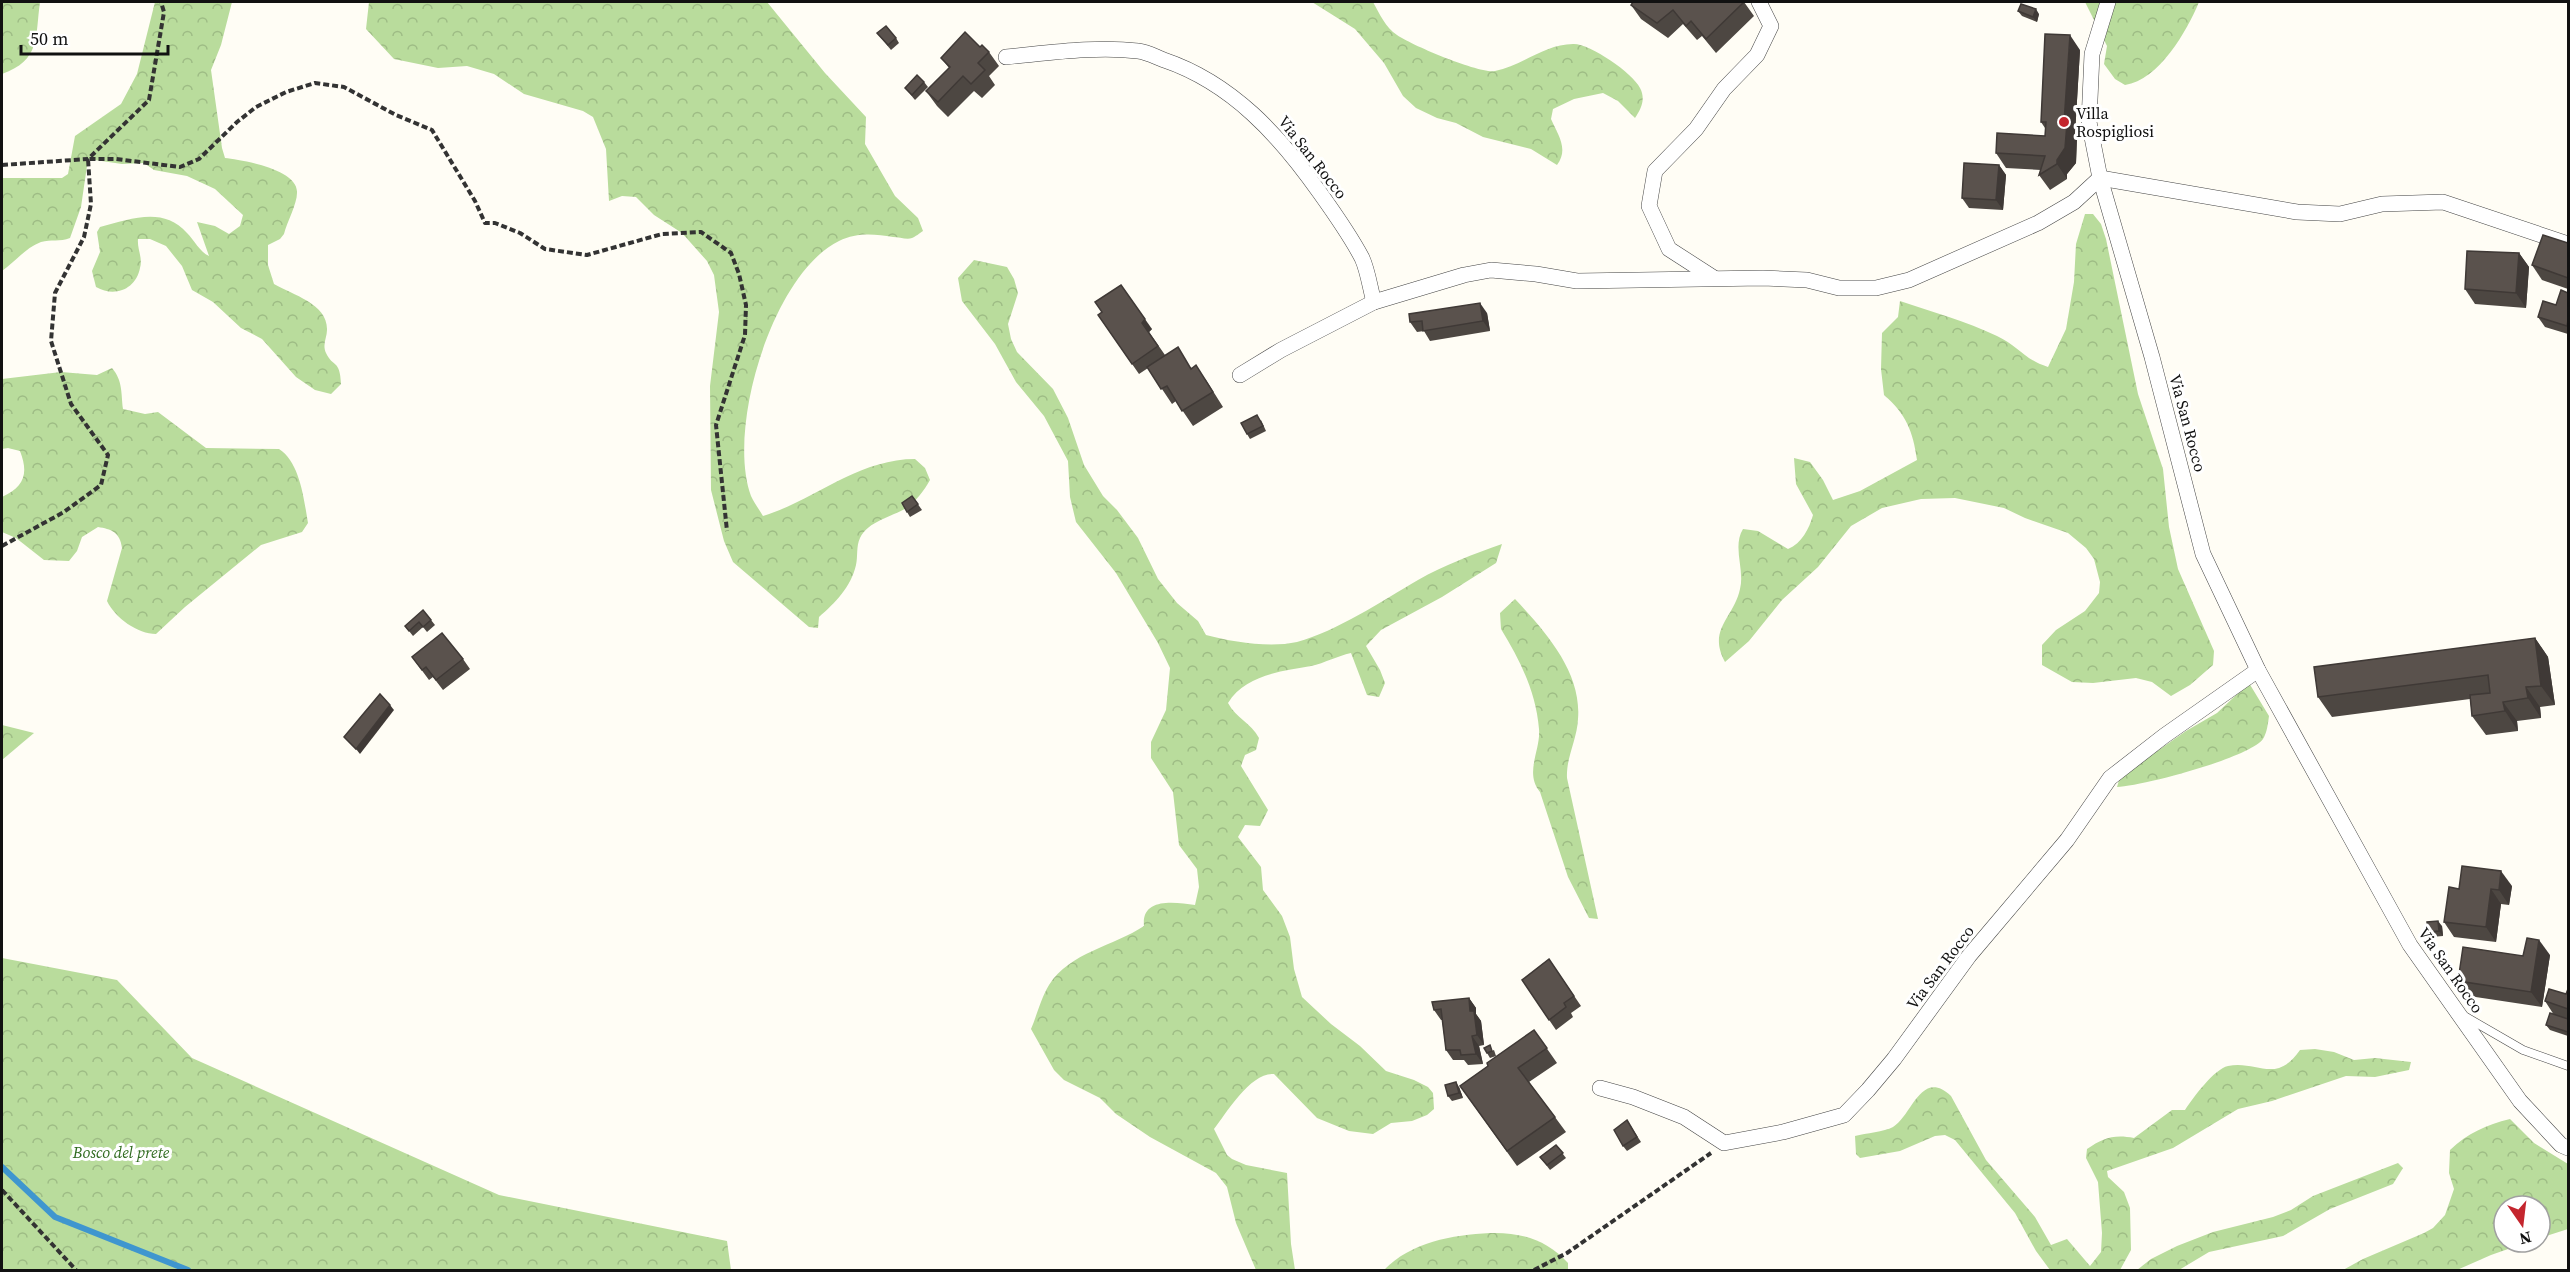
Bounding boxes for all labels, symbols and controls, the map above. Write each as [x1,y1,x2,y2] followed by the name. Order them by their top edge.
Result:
[21,18,168,56] scale bar
[30,26,68,51] text: 50 m
[2076,102,2154,142] place label: Villa Rospigliosi
[1274,111,1353,203] street label: Via San Rocco
[2057,115,2071,129] marker: Villa Rospigliosi
[2164,372,2212,474] street label: Via San Rocco
[1901,920,1979,1014] street label: Via San Rocco
[2413,923,2489,1017] street label: Via San Rocco
[72,1141,170,1163] park label: Bosco del prete
[2492,1194,2552,1254] north arrow
[2517,1226,2534,1251] text: N

